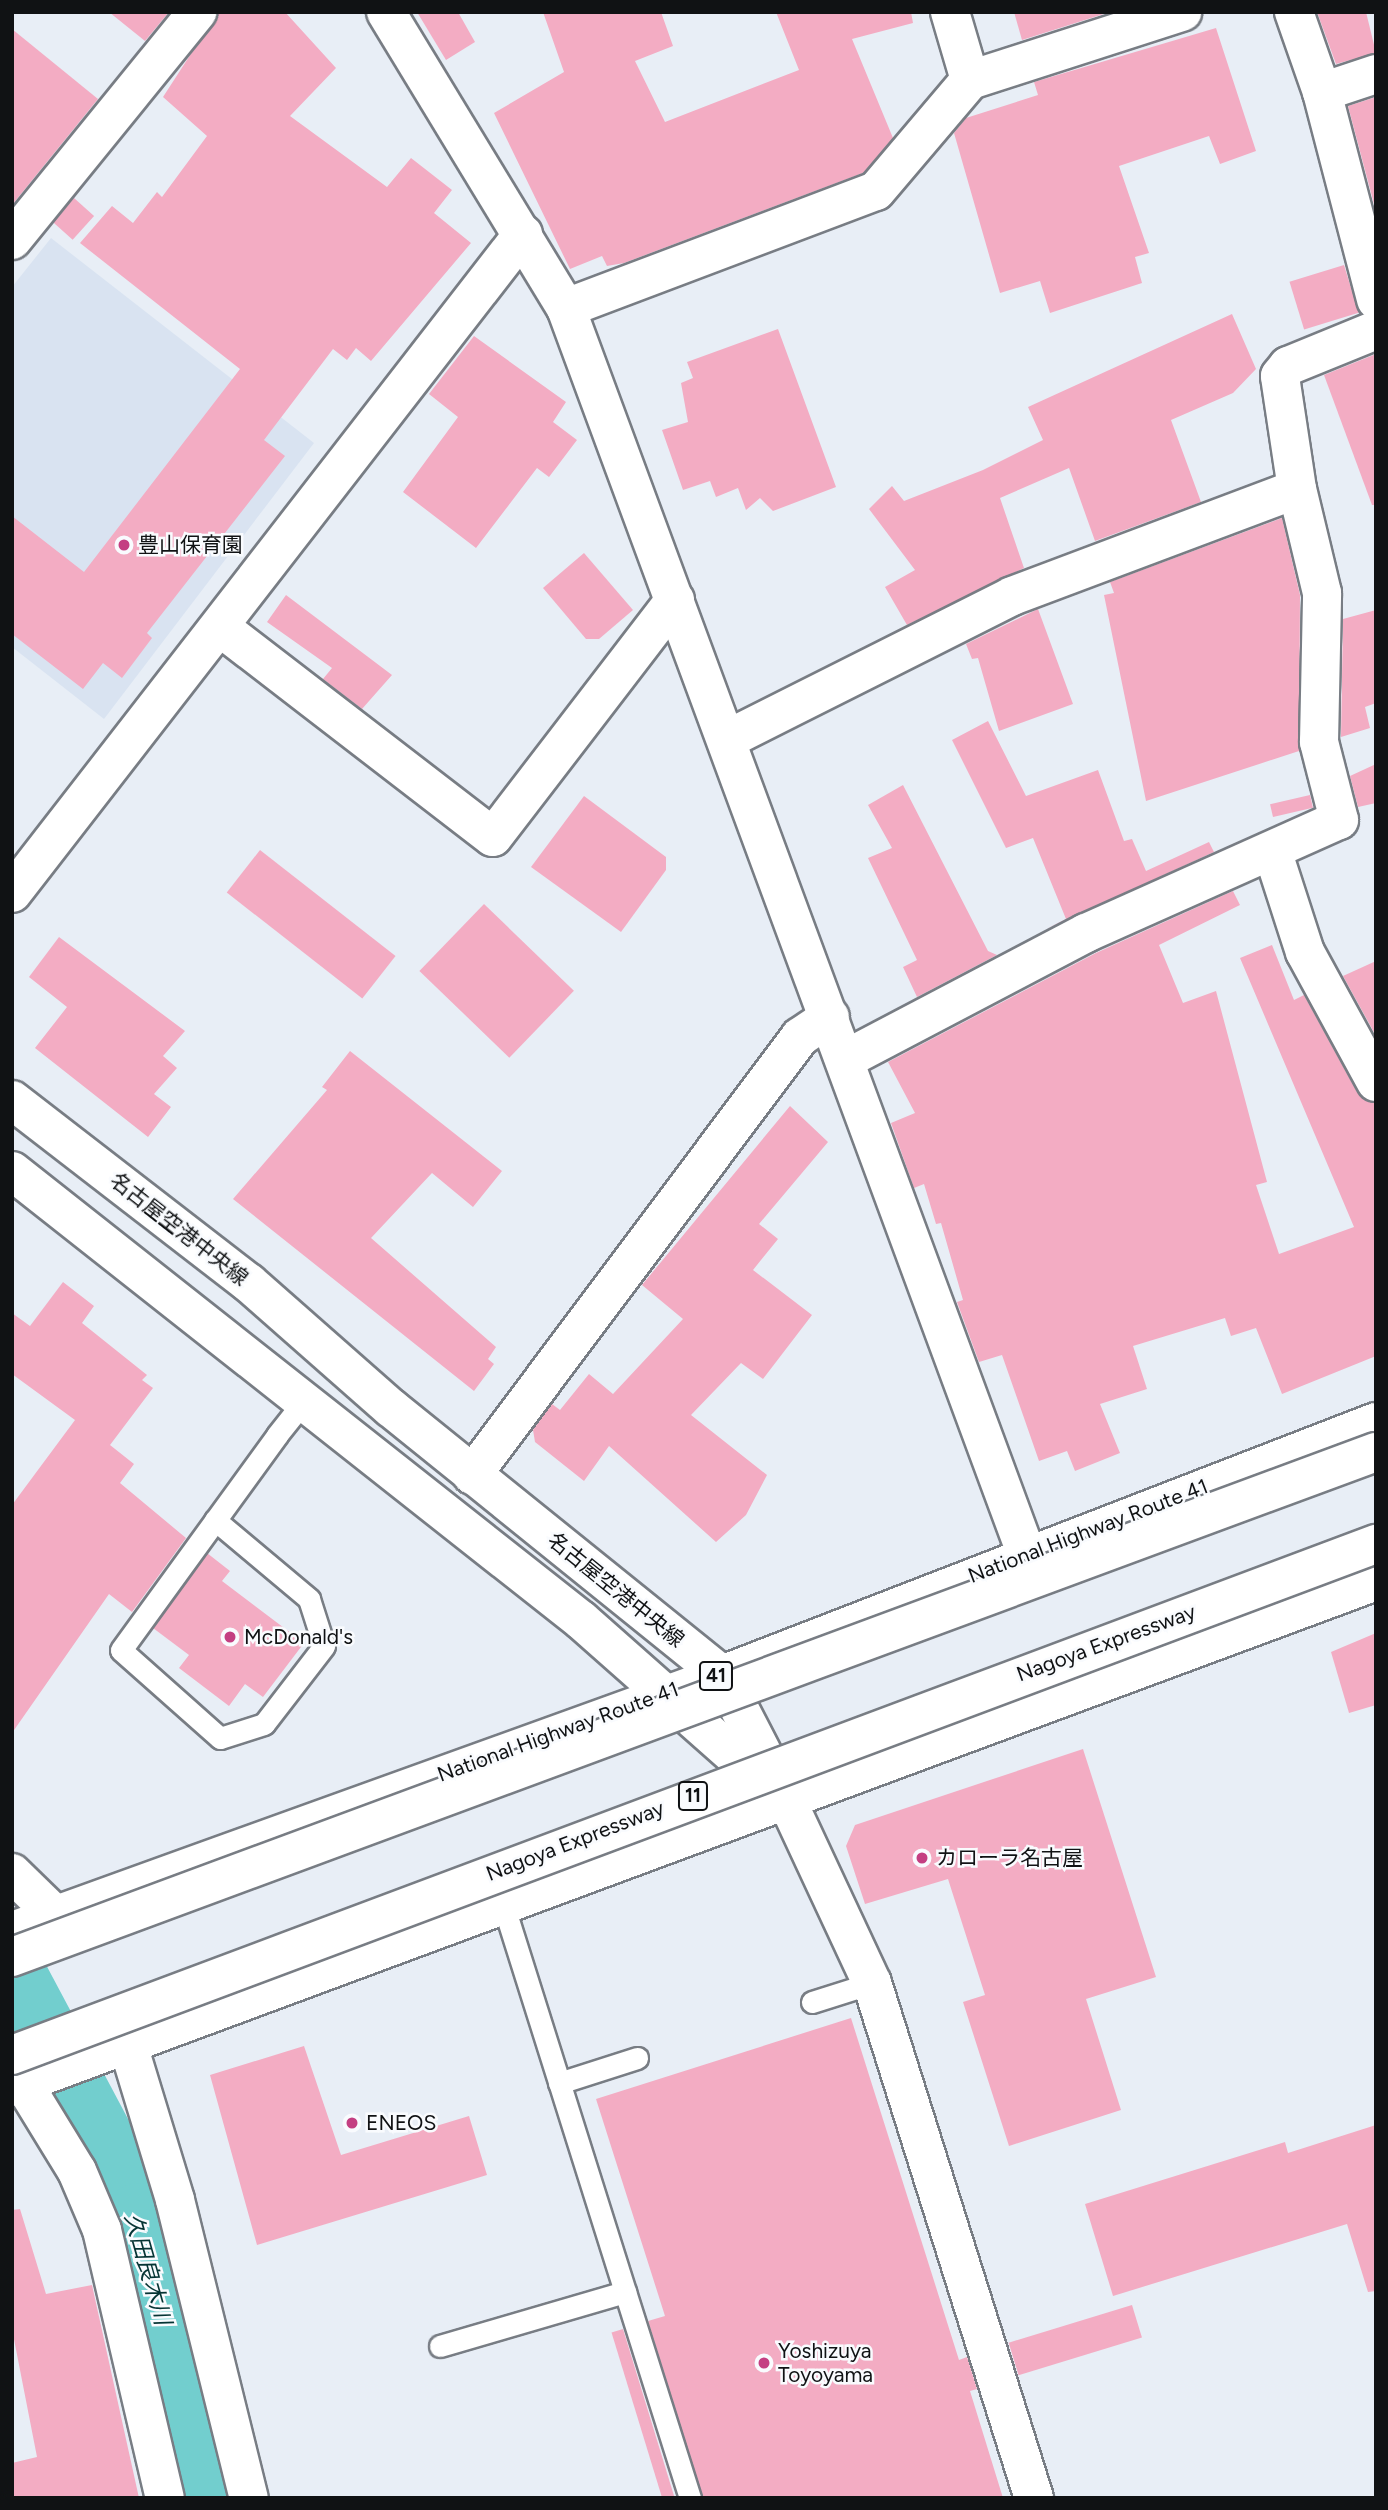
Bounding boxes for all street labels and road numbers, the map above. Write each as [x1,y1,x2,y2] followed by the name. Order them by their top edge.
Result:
[105,1167,253,1291] street label: 名古屋空港中央線
[964,1474,1212,1588] street label: National Highway Route 41
[543,1527,689,1653] street label: 名古屋空港中央線
[1013,1599,1199,1687] street label: Nagoya Expressway
[698,1660,734,1692] road number: 41
[434,1677,682,1787] street label: National Highway Route 41
[677,1780,709,1812] road number: 11
[482,1795,668,1887] street label: Nagoya Expressway

